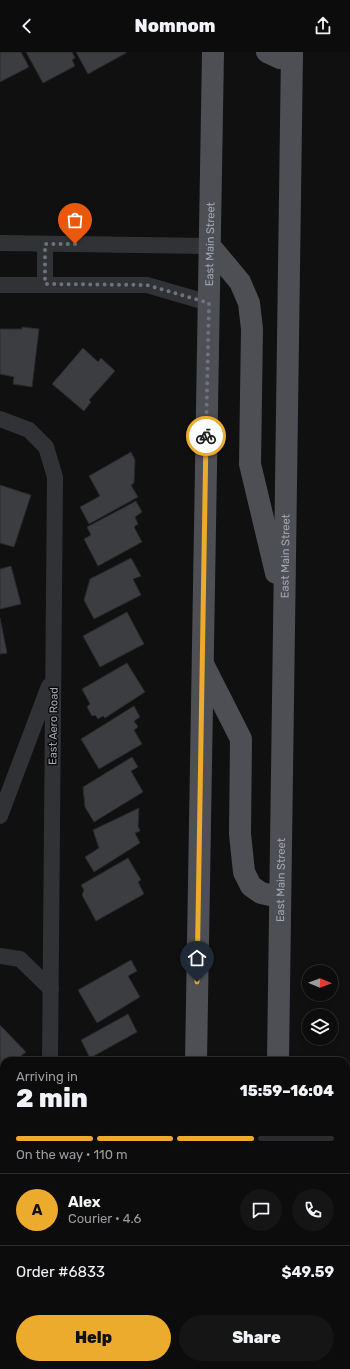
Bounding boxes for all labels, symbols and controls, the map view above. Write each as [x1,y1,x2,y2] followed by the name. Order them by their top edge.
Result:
[16,15,38,37] icon: back
[135,15,215,37] text: Nomnom
[312,15,334,37] icon: share
[203,201,217,286] street label: East Main Street
[58,203,92,244] pin
[64,209,86,231] icon: bag
[186,416,226,456] courier
[195,425,217,447] icon: bike
[278,513,293,598] street label: East Main Street
[46,687,61,765] street label: East Aero Road
[274,837,288,922] street label: East Main Street
[180,941,214,982] pin
[186,947,208,969] icon: home
[302,965,338,1001] north arrow
[302,965,338,1045] map controls
[302,1009,338,1045] button: layers
[16,1069,78,1084] text: Arriving in
[240,1082,334,1100] text: 15:59–16:04
[16,1083,88,1114] text: 2 min
[16,1147,128,1162] text: On the way · 110 m
[240,1189,282,1231] button: chat
[292,1189,334,1231] button: phone
[68,1193,101,1211] text: Alex
[32,1201,42,1219] text: A
[68,1211,141,1226] text: Courier · 4.6
[16,1263,105,1281] text: Order #6833
[281,1263,334,1281] text: $49.59
[16,1315,171,1361] button: Help
[179,1315,334,1361] button: Share

